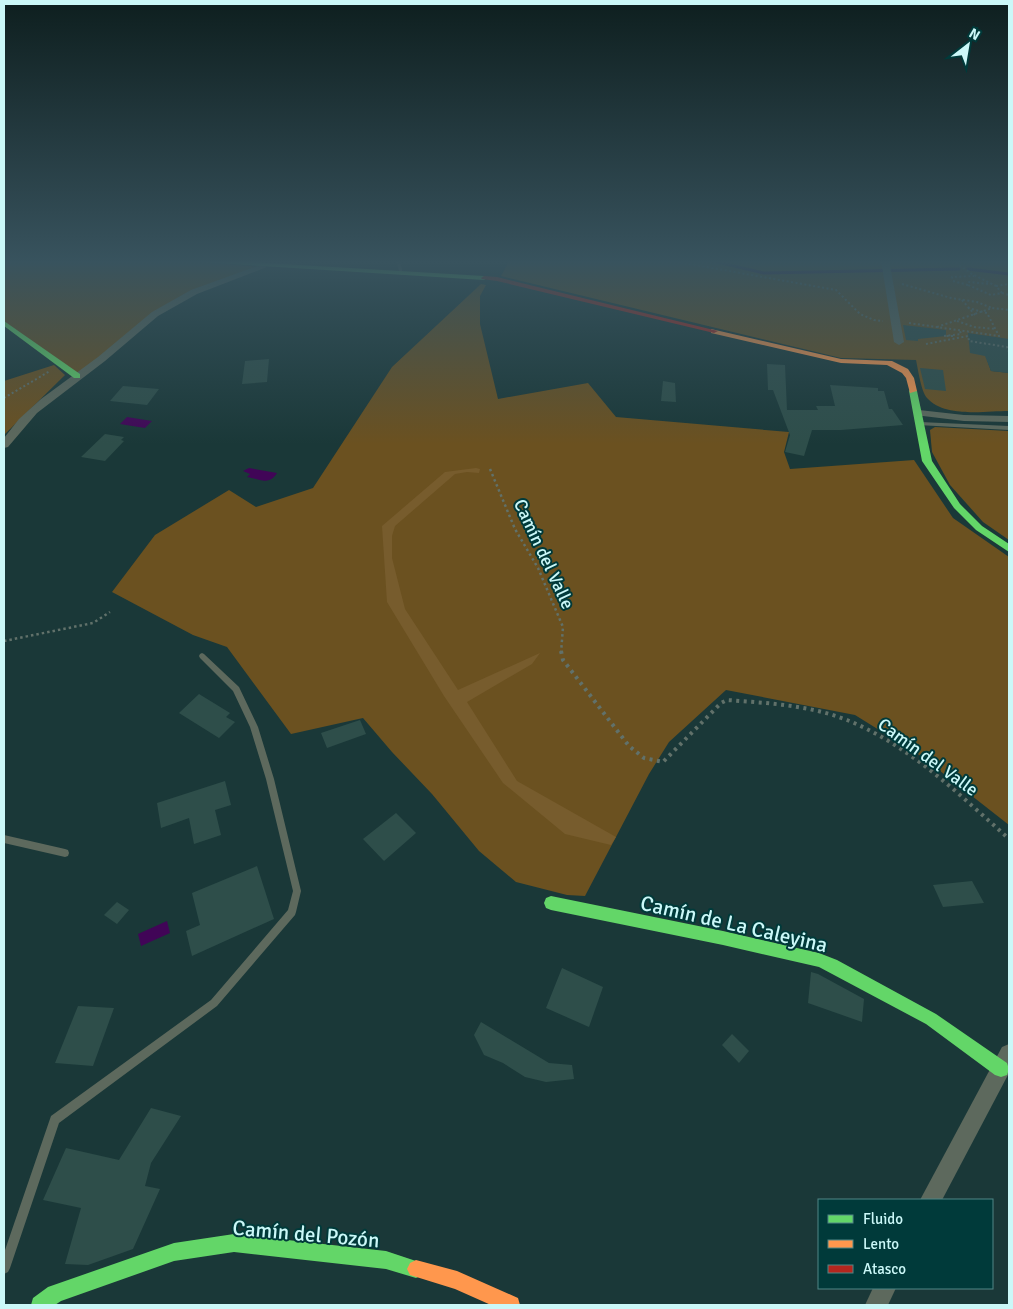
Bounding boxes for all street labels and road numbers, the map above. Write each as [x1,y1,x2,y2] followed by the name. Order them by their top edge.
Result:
[509,496,579,612] street label: Camín del Valle
[874,713,982,801] street label: Camín del Valle
[638,890,830,958] street label: Camín de La Caleyina
[231,1215,381,1253] street label: Camín del Pozón

